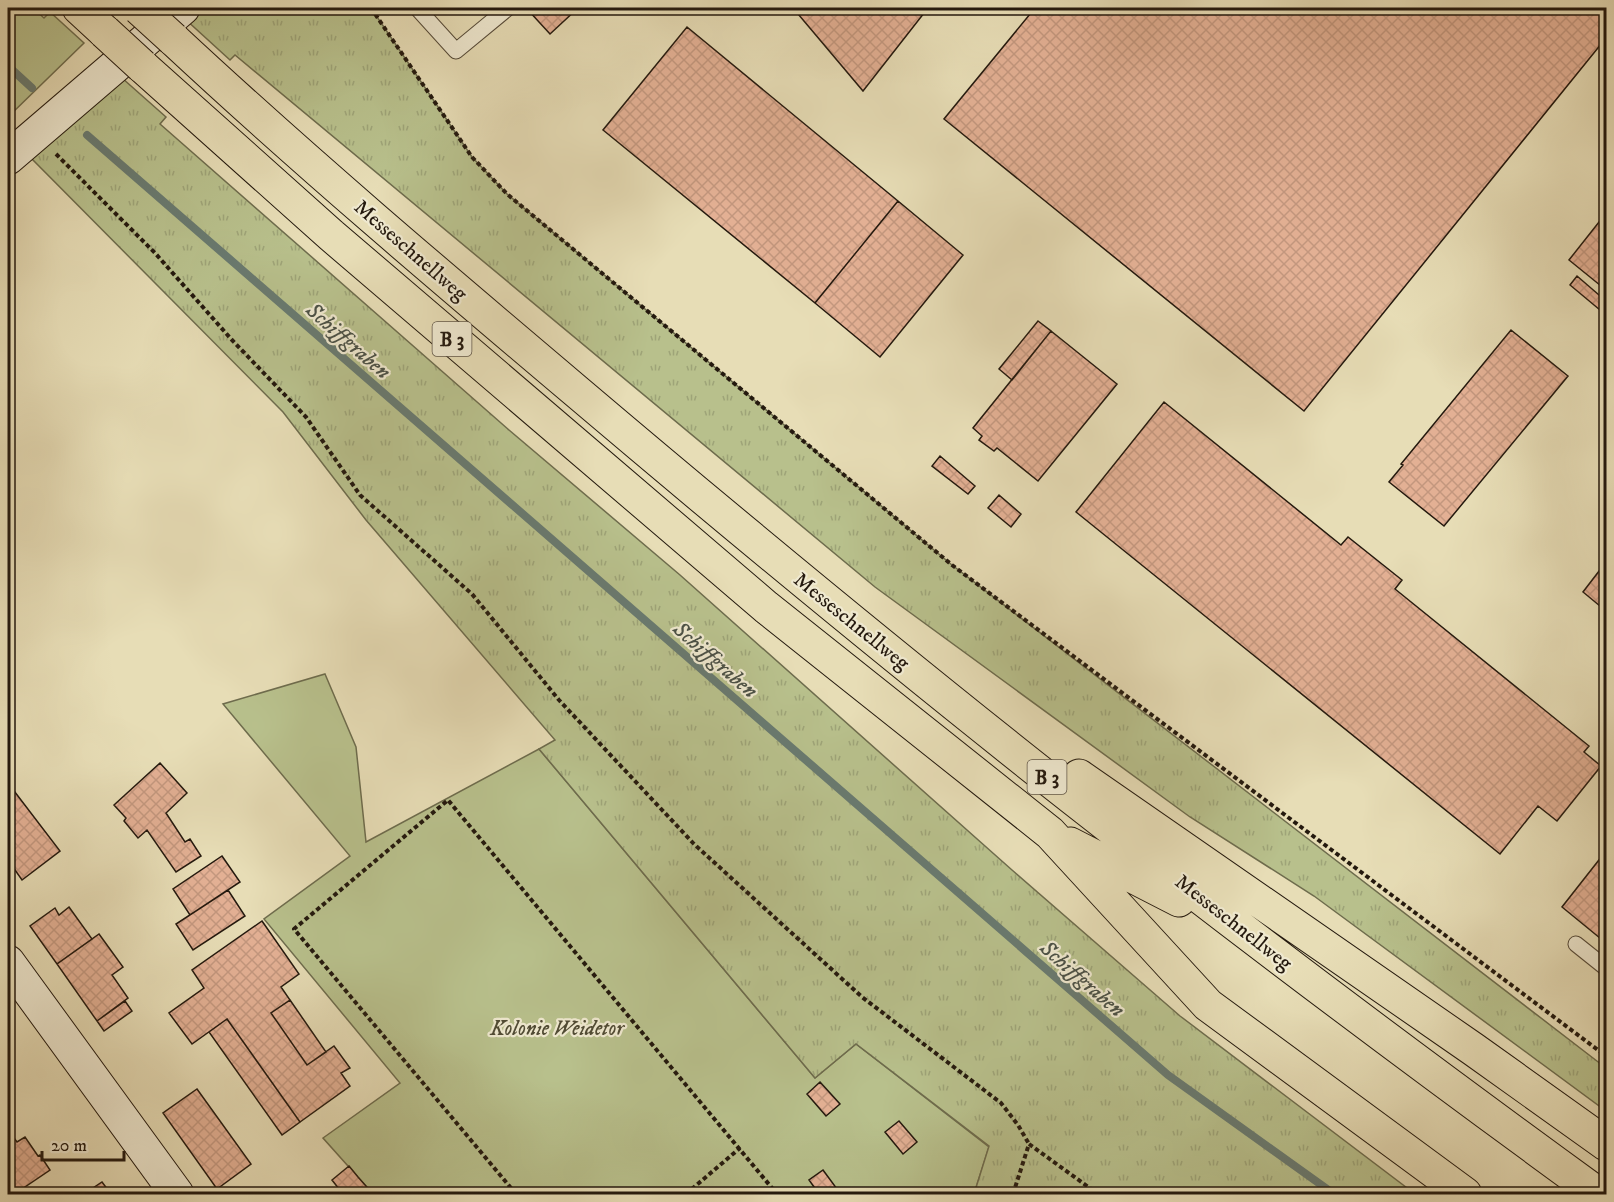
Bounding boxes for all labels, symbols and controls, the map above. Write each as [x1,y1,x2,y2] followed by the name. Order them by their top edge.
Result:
[348,194,473,308] street label: Messeschnellweg
[299,296,396,385] water label: Schiffgraben
[432,322,472,356] road number: B 3
[788,567,915,677] street label: Messeschnellweg
[666,615,763,704] water label: Schiffgraben
[1028,760,1066,794] road number: B 3
[1170,869,1298,977] street label: Messeschnellweg
[1033,934,1130,1023] water label: Schiffgraben
[489,1016,625,1042] park label: Kolonie Weidetor
[42,1124,124,1162] scale bar
[51,1135,87,1157] text: 20 m

